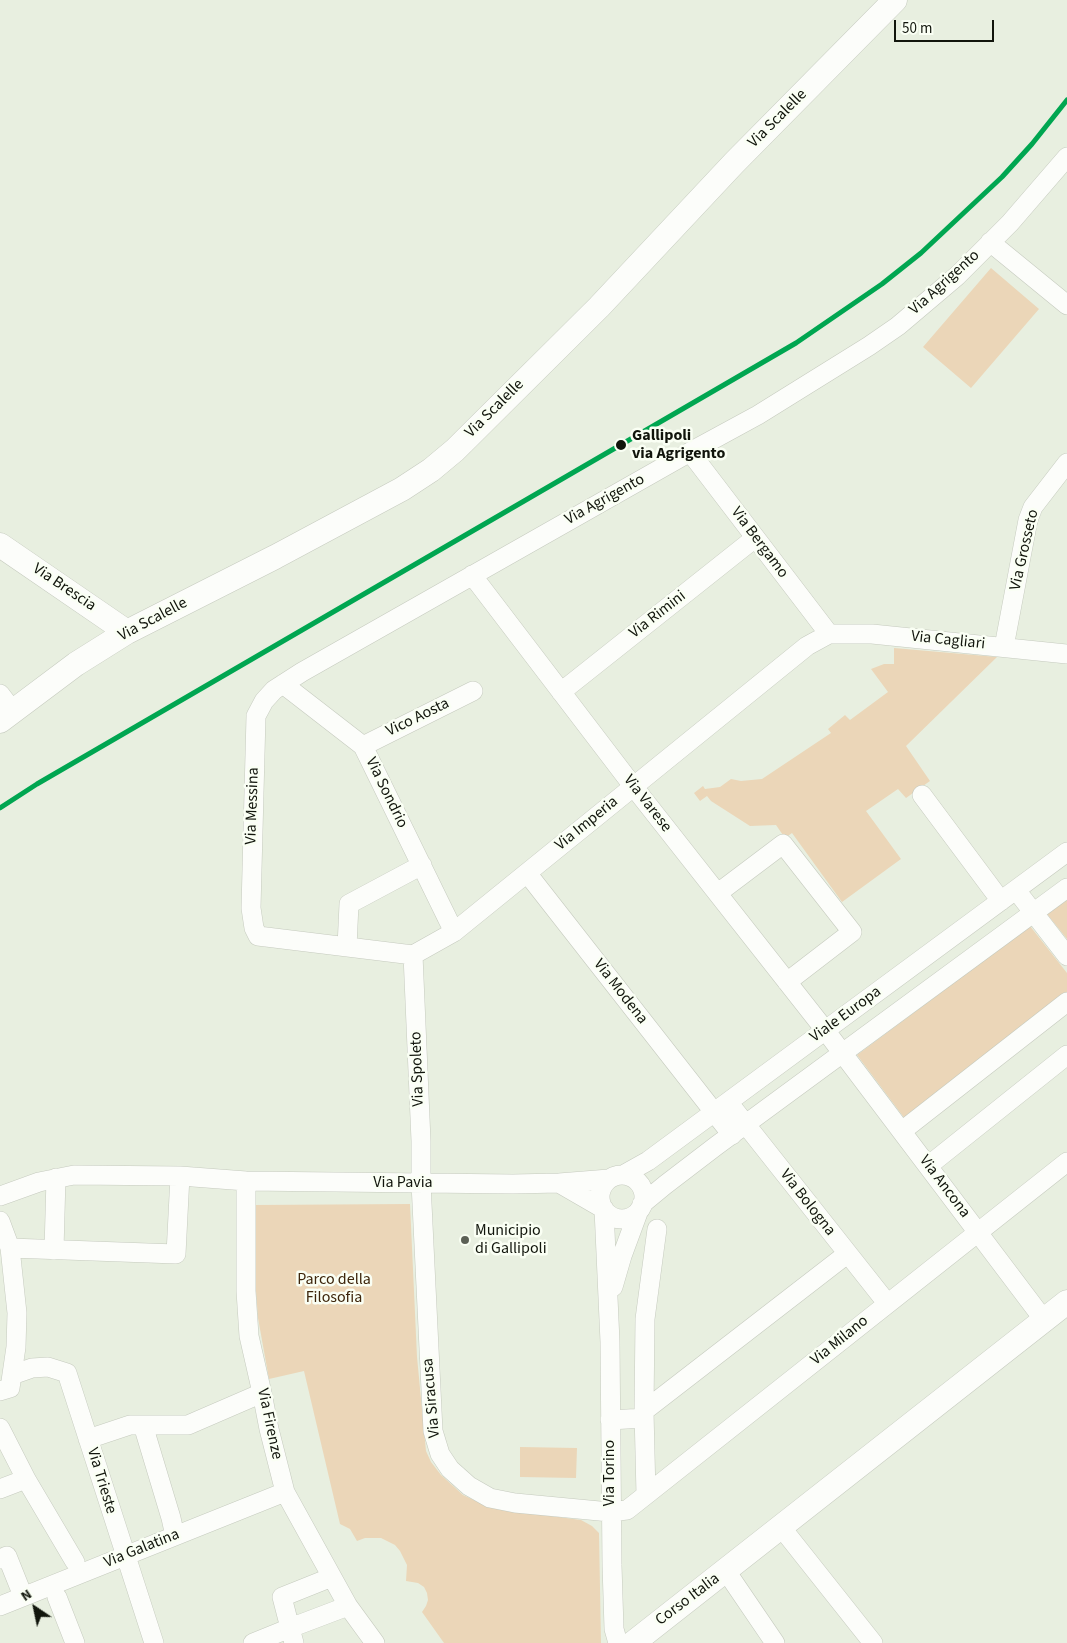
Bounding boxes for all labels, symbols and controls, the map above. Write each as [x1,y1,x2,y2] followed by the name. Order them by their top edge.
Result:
[897,10,997,42] scale bar
[902,18,932,39] text: 50 m
[745,86,811,152] street label: Via Scalelle
[906,246,984,320] street label: Via Agrigento
[462,376,528,442] street label: Via Scalelle
[632,426,725,464] place label: Gallipoli via Agrigento
[614,438,628,452] marker: Gallipoli via Agrigento
[562,470,648,530] street label: Via Agrigento
[726,504,792,582] street label: Via Bergamo
[1006,508,1044,592] street label: Via Grosseto
[29,560,99,616] street label: Via Brescia
[626,587,690,643] street label: Via Rimini
[115,594,191,646] street label: Via Scalelle
[910,628,986,654] street label: Via Cagliari
[383,695,453,741] street label: Vico Aosta
[361,754,411,832] street label: Via Sondrio
[242,767,264,845] street label: Via Messina
[619,772,675,836] street label: Via Varese
[552,793,622,855] street label: Via Imperia
[589,956,651,1028] street label: Via Modena
[807,983,885,1047] street label: Viale Europa
[407,1031,429,1107] street label: Via Spoleto
[914,1152,974,1222] street label: Via Ancona
[775,1166,839,1240] street label: Via Bologna
[373,1173,433,1193] street label: Via Pavia
[475,1221,547,1259] place label: Municipio di Gallipoli
[459,1234,471,1246] marker: Municipio di Gallipoli
[297,1270,371,1308] park label: Parco della Filosofia
[807,1312,873,1370] street label: Via Milano
[419,1357,445,1439] street label: Via Siracusa
[252,1387,286,1461] street label: Via Firenze
[600,1440,620,1506] street label: Via Torino
[82,1446,120,1516] street label: Via Trieste
[102,1525,182,1573] street label: Via Galatina
[652,1570,724,1630] street label: Corso Italia
[10,1583,60,1633] north arrow
[17,1585,36,1606] text: N

